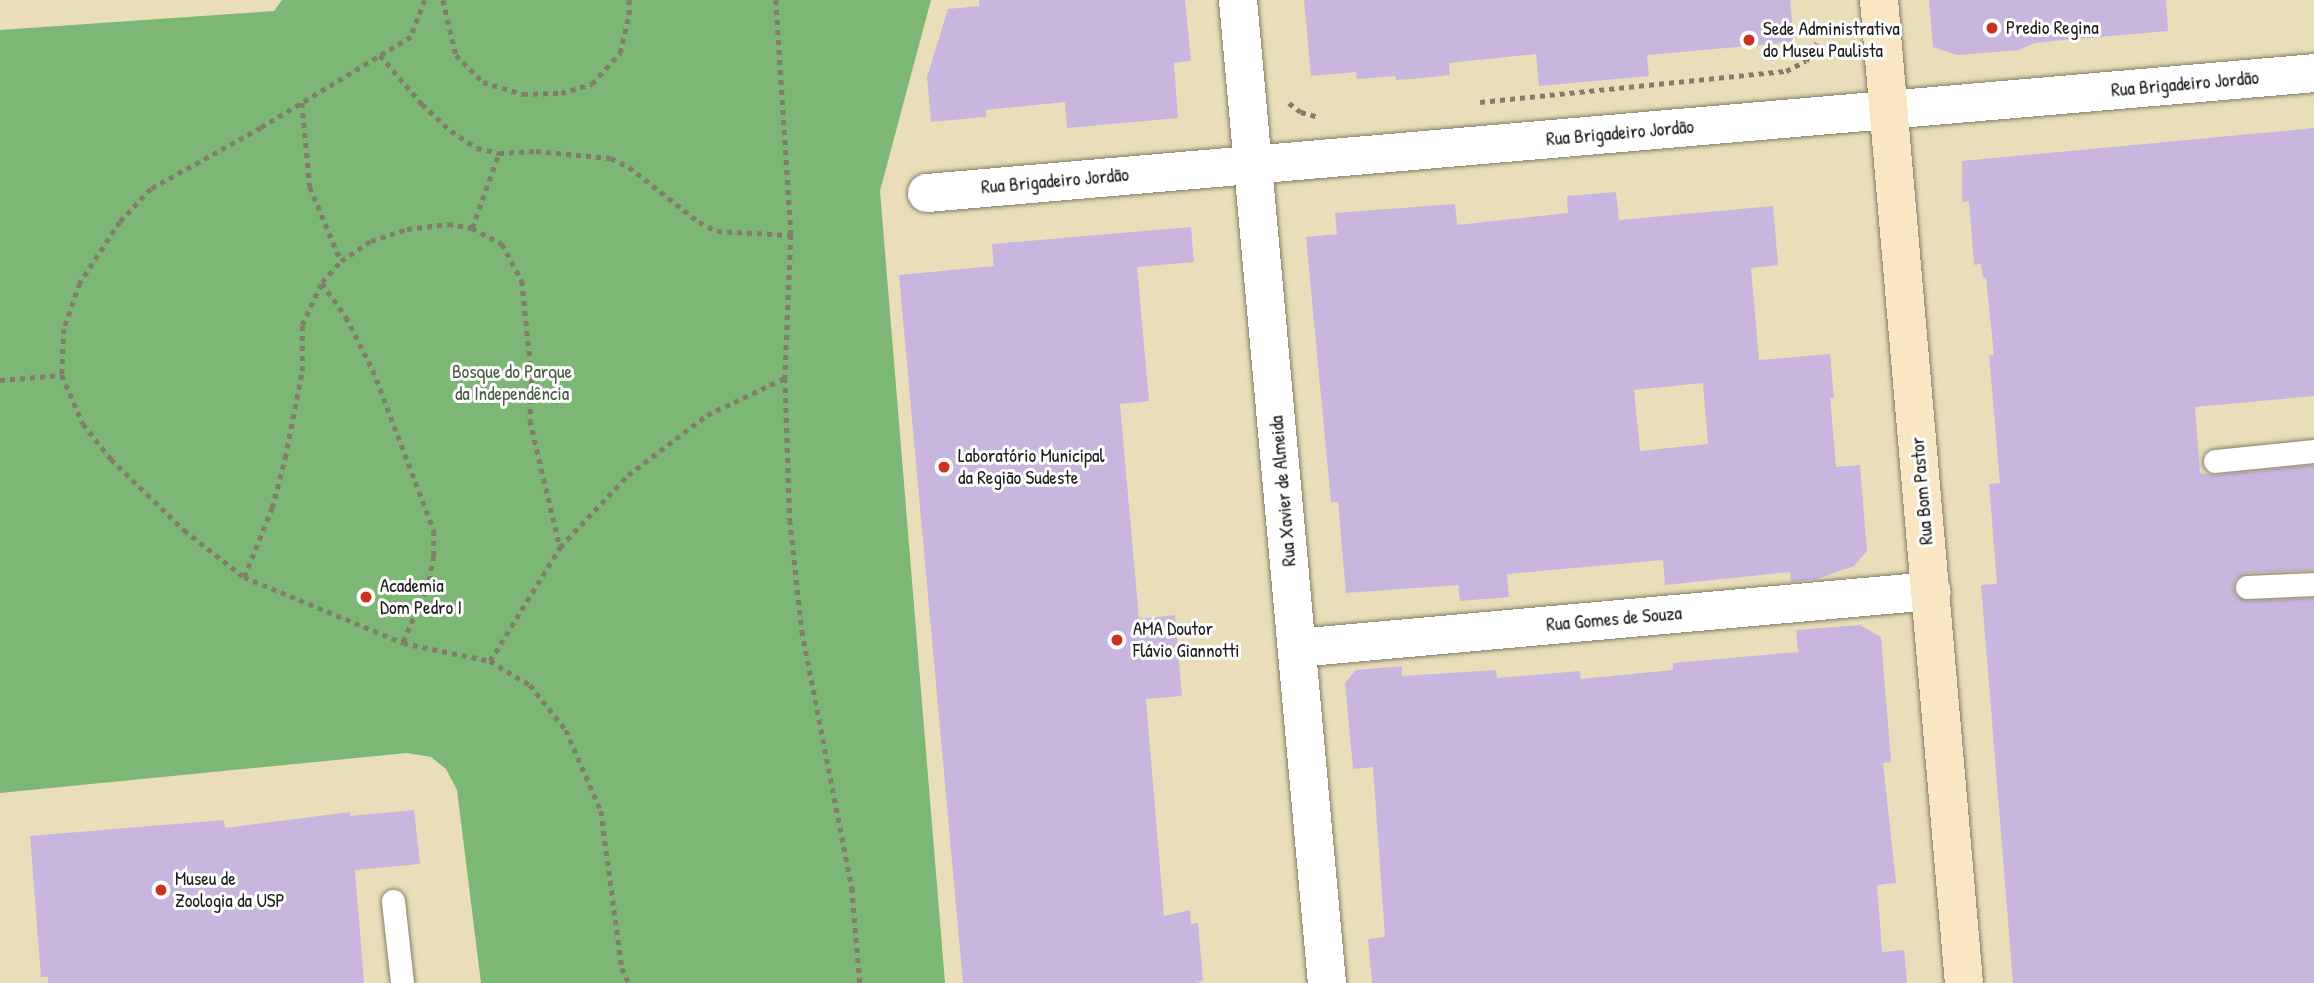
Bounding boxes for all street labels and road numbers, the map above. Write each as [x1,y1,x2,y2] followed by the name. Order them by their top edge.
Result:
[2110,66,2260,102] street label: Rua Brigadeiro Jordão
[1545,115,1695,151] street label: Rua Brigadeiro Jordão
[980,163,1130,199] street label: Rua Brigadeiro Jordão
[1265,415,1301,567] street label: Rua Xavier de Almeida
[1906,436,1938,546] street label: Rua Bom Pastor
[1545,602,1683,636] street label: Rua Gomes de Souza

